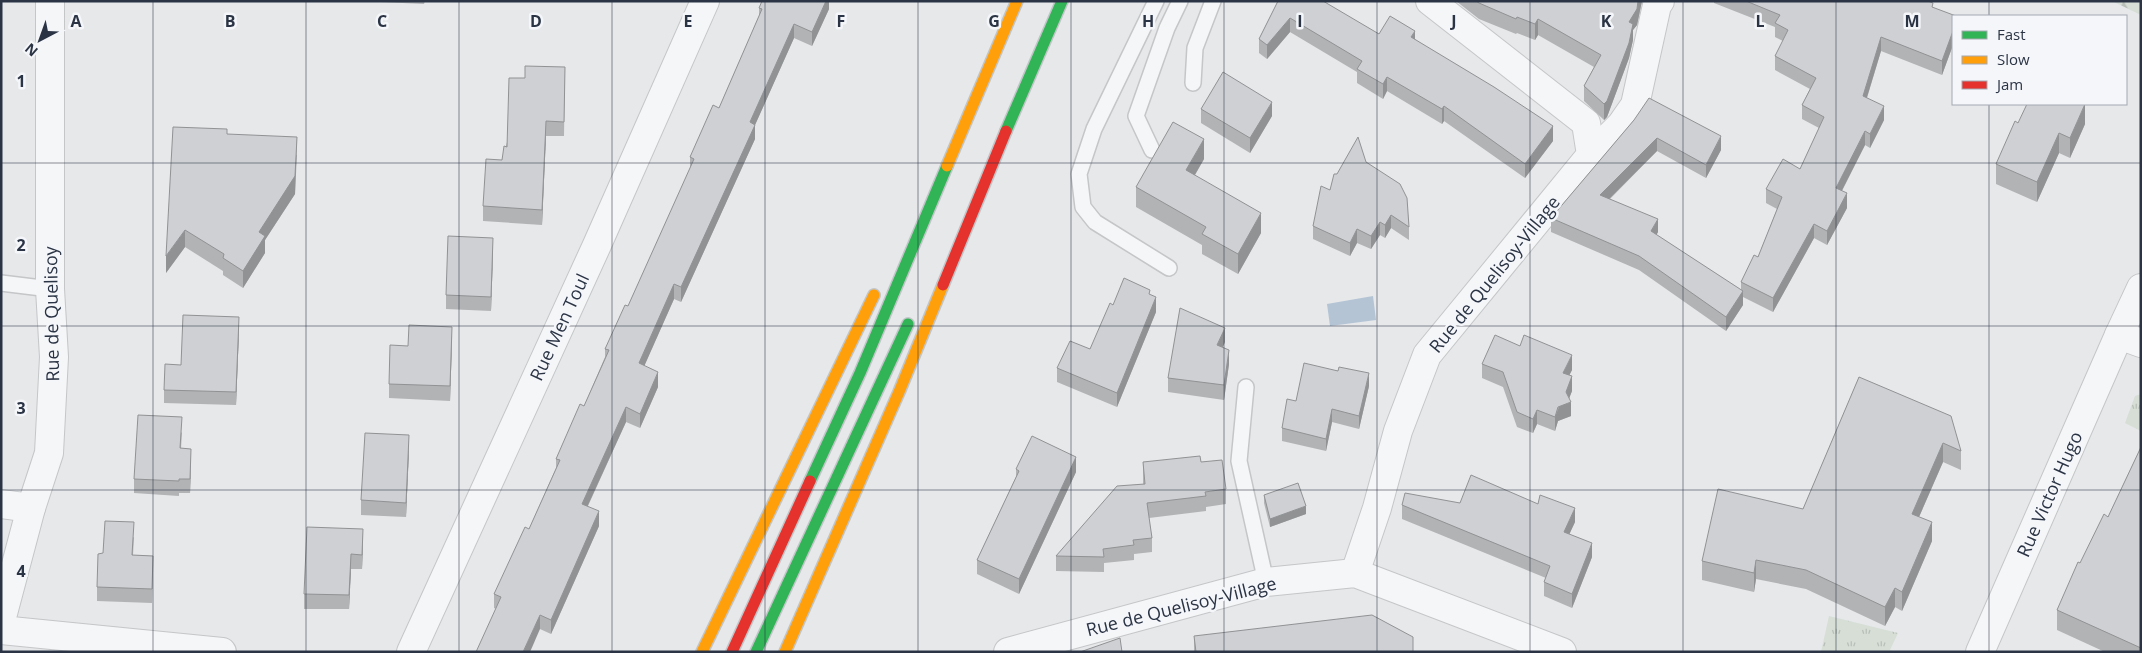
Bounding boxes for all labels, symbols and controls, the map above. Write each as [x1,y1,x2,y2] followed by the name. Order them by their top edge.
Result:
[70,10,82,32] text: A
[225,10,235,32] text: B
[377,10,387,32] text: C
[530,10,542,32] text: D
[684,10,693,32] text: E
[837,10,845,32] text: F
[988,10,1000,32] text: G
[1142,10,1154,32] text: H
[1297,10,1303,32] text: I
[1449,10,1457,32] text: J
[1601,10,1612,32] text: K
[1755,10,1765,32] text: L
[1904,10,1920,32] text: M
[15,15,65,65] north arrow
[1952,15,2127,105] legend
[1997,24,2026,44] text: Fast
[21,39,42,61] text: N
[1997,49,2030,69] text: Slow
[16,70,26,92] text: 1
[1995,74,2023,94] text: Jam
[1423,191,1565,357] street label: Rue de Quelisoy-Village
[16,234,26,256] text: 2
[38,245,64,382] street label: Rue de Quelisoy
[524,270,594,384] street label: Rue Men Toul
[16,397,26,419] text: 3
[2011,427,2087,561] street label: Rue Victor Hugo
[16,560,26,582] text: 4
[1083,571,1279,641] street label: Rue de Quelisoy-Village

